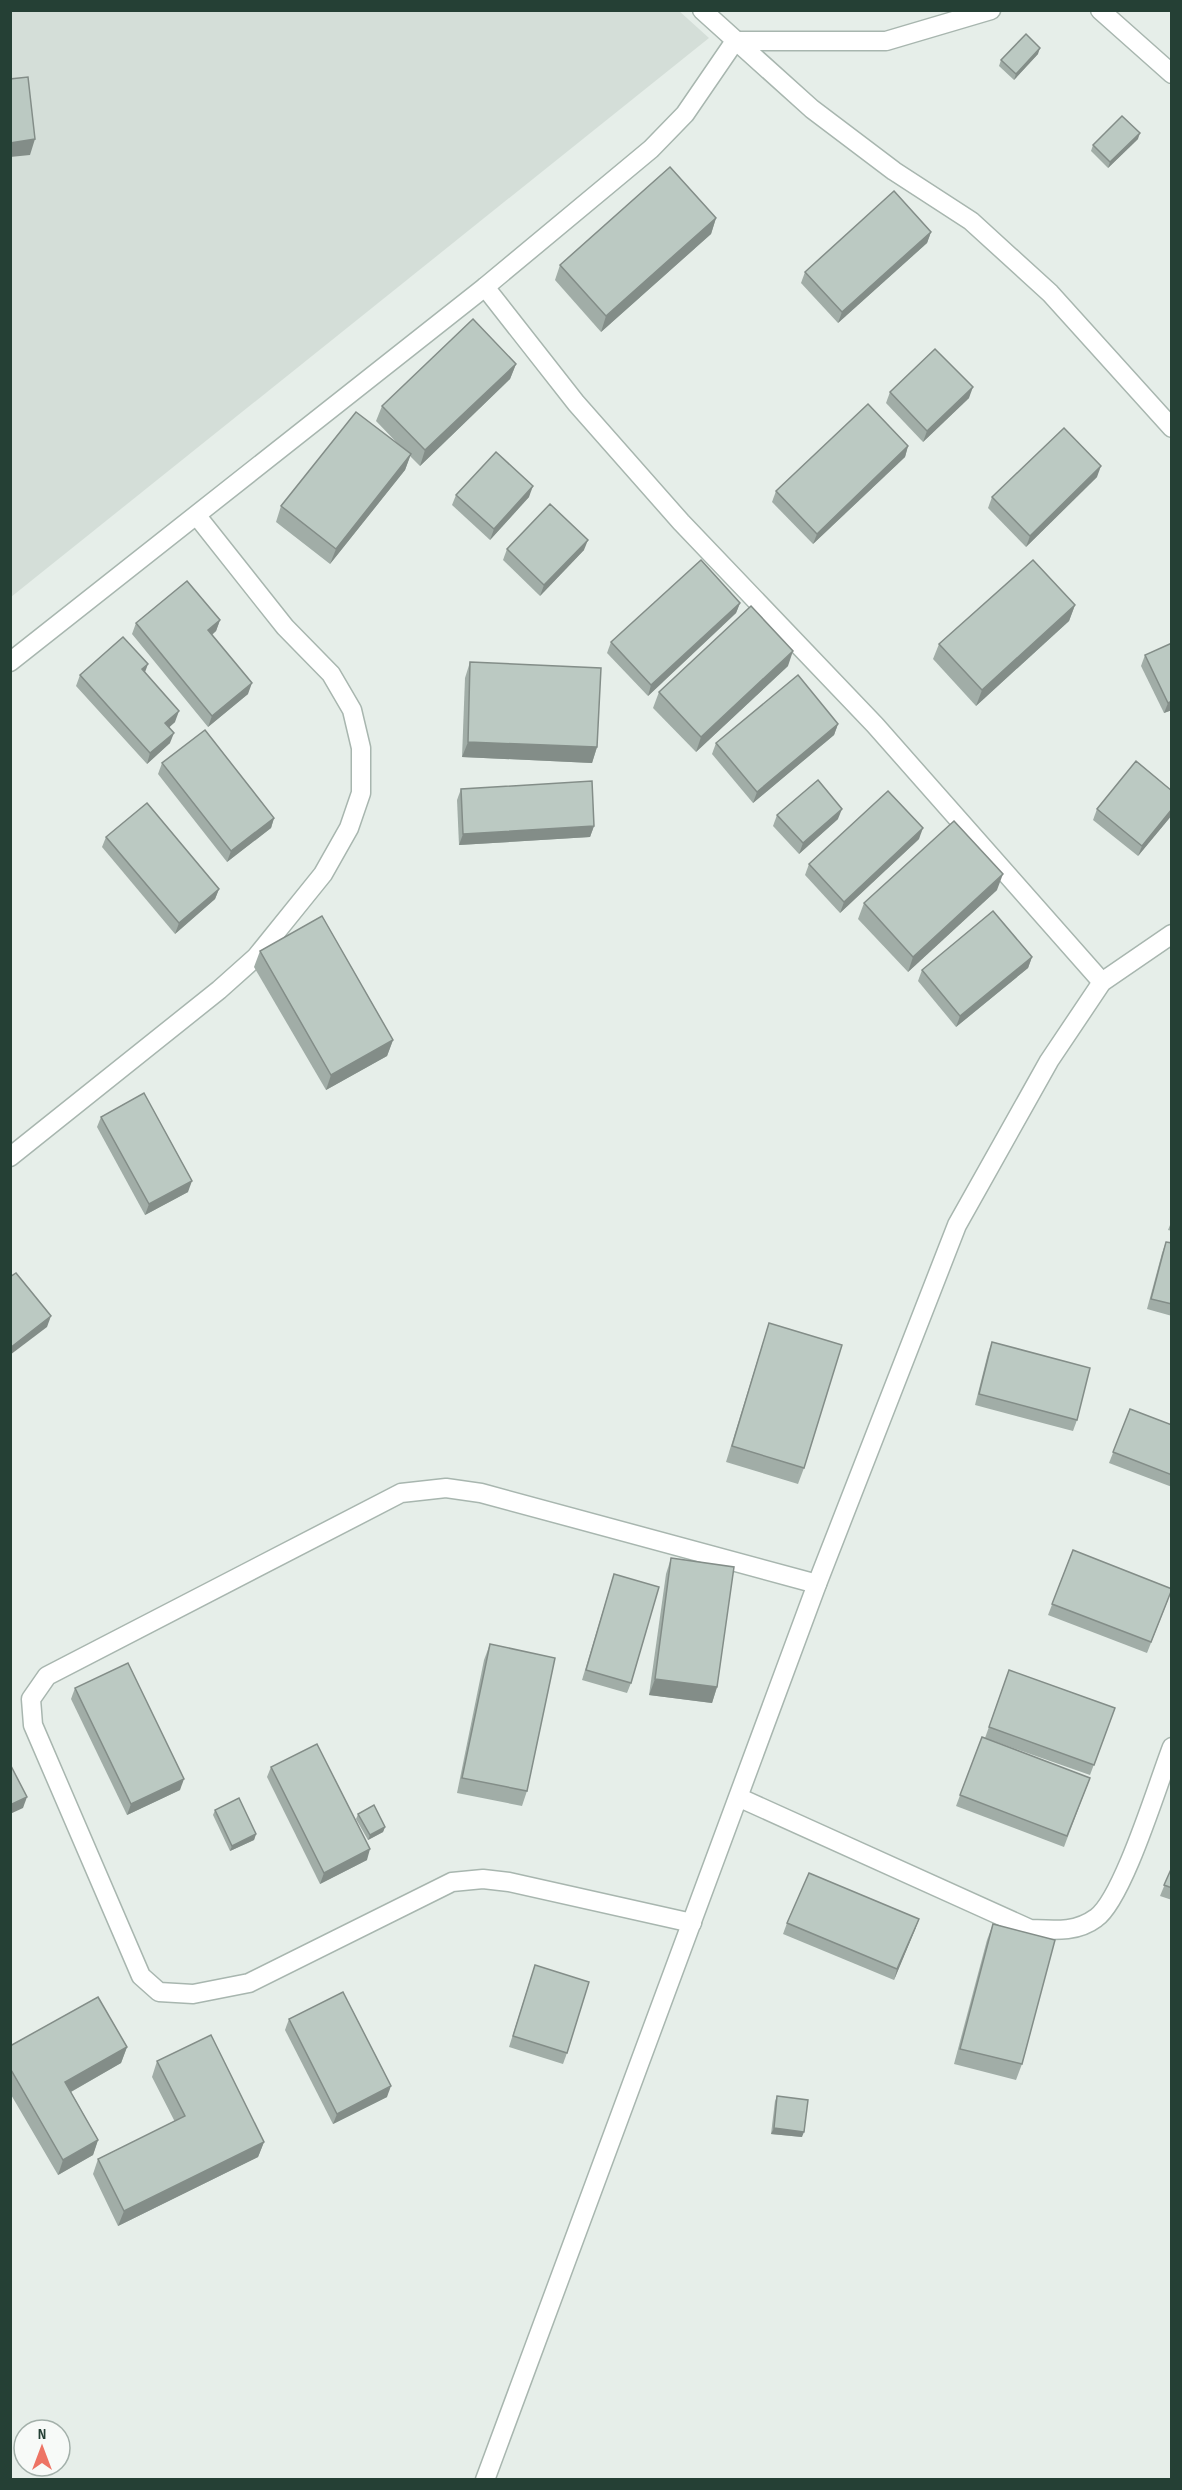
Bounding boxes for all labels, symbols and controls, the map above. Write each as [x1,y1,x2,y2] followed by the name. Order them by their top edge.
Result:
[12,2418,72,2478] north arrow
[38,2425,46,2444] text: N

